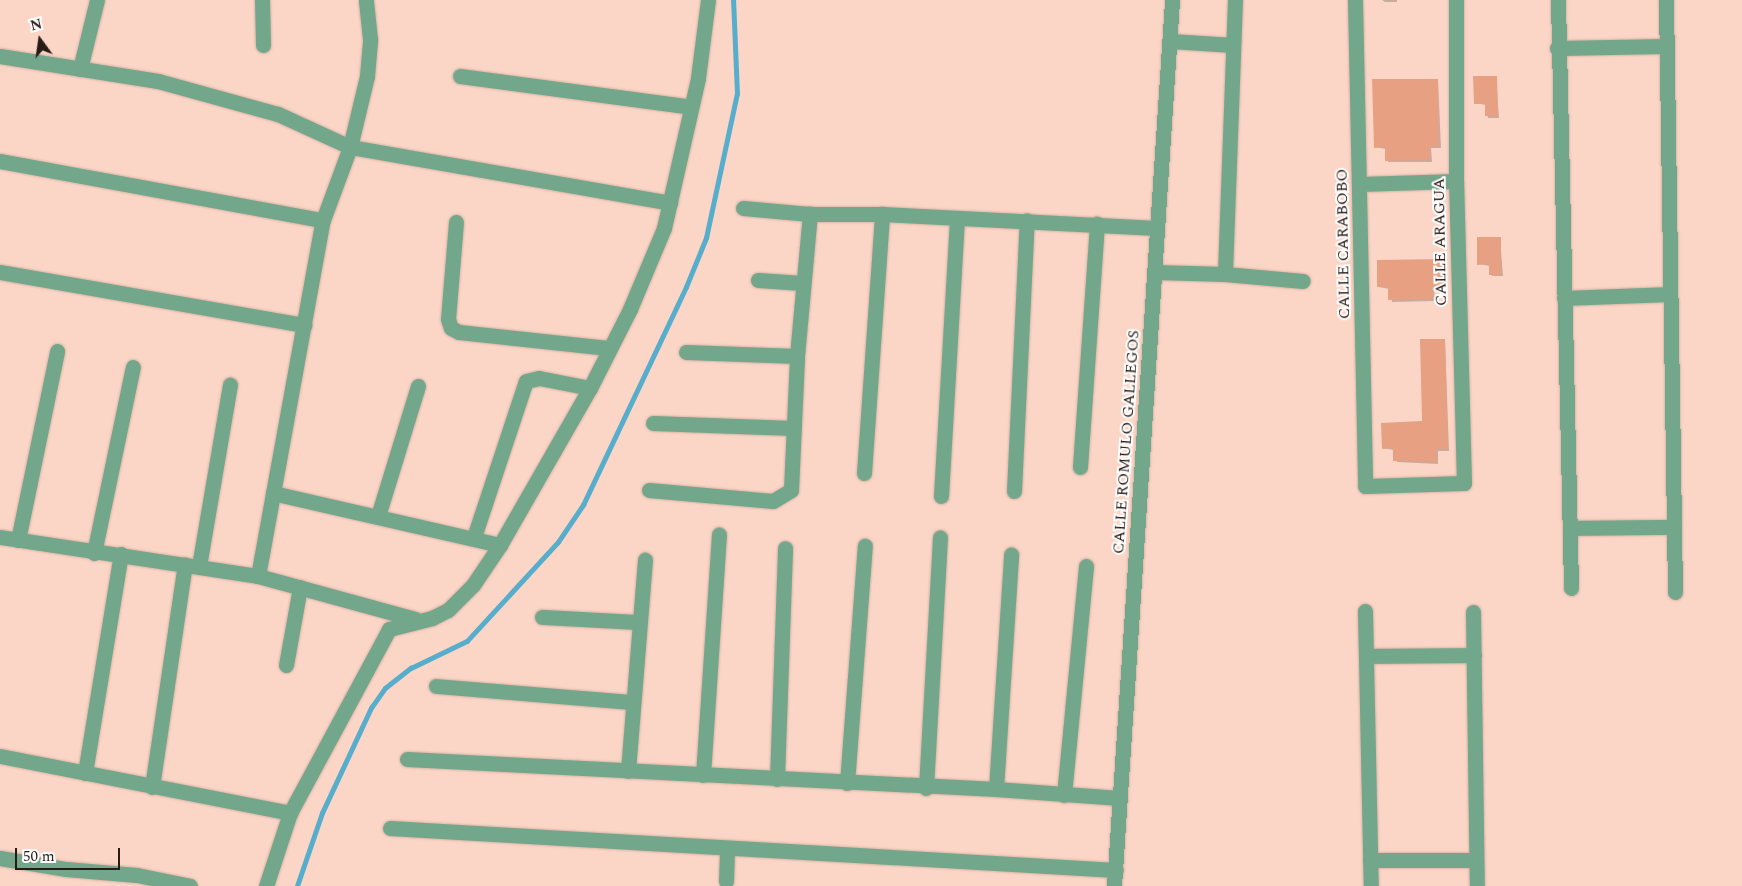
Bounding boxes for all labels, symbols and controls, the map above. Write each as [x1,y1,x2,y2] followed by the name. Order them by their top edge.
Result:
[28,13,44,37] text: N
[15,15,65,65] north arrow
[1332,169,1354,319] street label: CALLE CARABOBO
[1429,178,1451,306] street label: CALLE ARAGUA
[1109,329,1143,555] street label: CALLE ROMULO GALLEGOS
[18,838,122,870] scale bar
[23,845,55,868] text: 50 m

